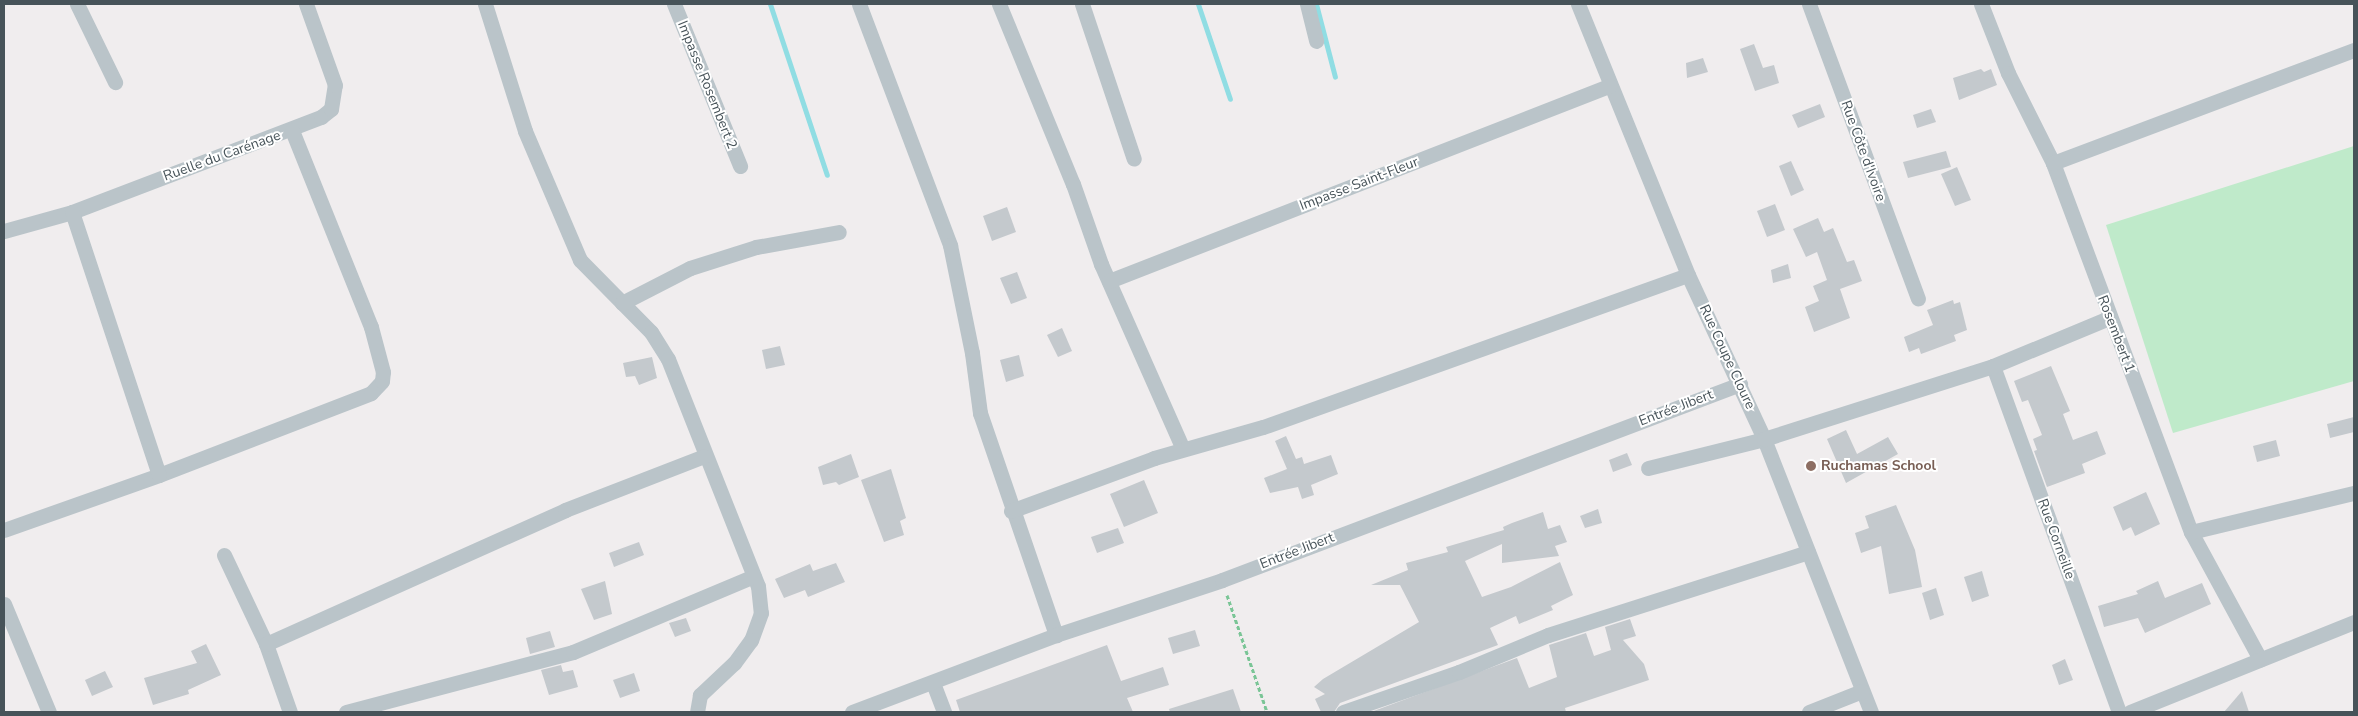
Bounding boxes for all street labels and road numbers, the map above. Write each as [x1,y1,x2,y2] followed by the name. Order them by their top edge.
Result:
[674,18,740,152] street label: Impasse Rosembert 2
[1837,98,1889,204] street label: Rue Côte d'Ivoire
[161,127,283,185] street label: Ruelle du Carénage
[1297,154,1421,214] street label: Impasse Saint-Fleur
[2094,293,2138,375] street label: Rosembert 1
[1695,302,1759,412] street label: Rue Coupe Cloure
[1637,386,1715,430] street label: Entrée Jibert
[2034,497,2078,581] street label: Rue Corneille
[1258,529,1336,573] street label: Entrée Jibert

